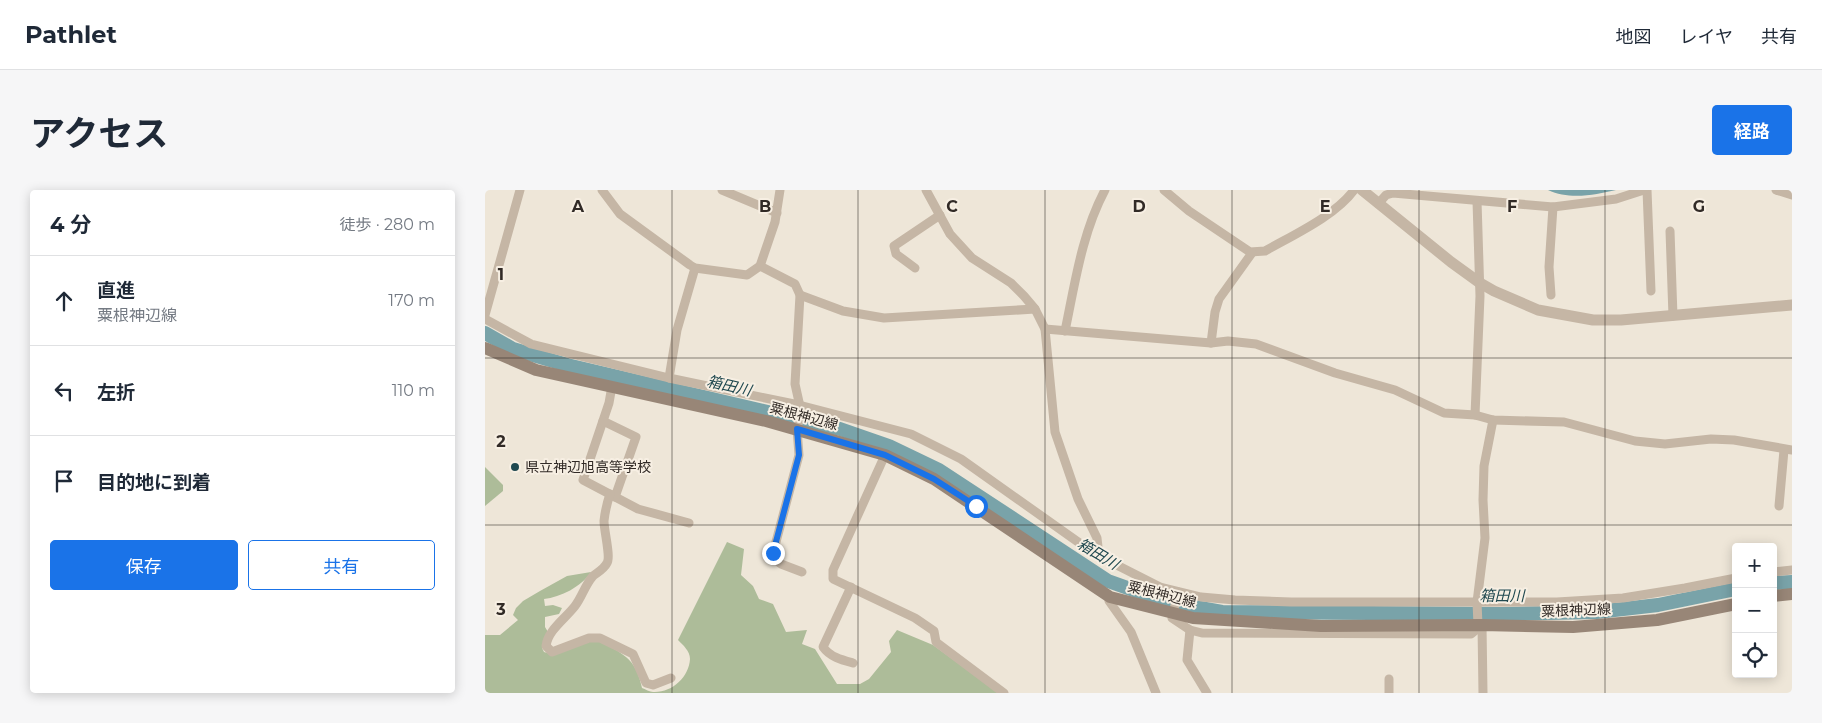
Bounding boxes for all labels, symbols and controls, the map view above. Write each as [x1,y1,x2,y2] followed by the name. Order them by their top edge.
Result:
[25,20,117,49] text: Pathlet
[1616,26,1652,48] text: 地図
[1680,26,1733,48] text: レイヤ
[1761,26,1797,48] text: 共有
[1712,105,1792,155] button: 経路
[30,112,168,155] text: アクセス
[571,197,585,216] text: A
[759,197,771,216] text: B
[946,197,958,216] text: C
[1132,197,1146,216] text: D
[1320,197,1330,216] text: E
[1507,197,1517,216] text: F
[1693,197,1705,216] text: G
[50,212,91,237] text: 4 分
[340,215,435,234] text: 徒歩 · 280 m
[498,265,504,284] text: 1
[97,279,135,302] text: 直進
[50,287,78,315] icon: ahead
[388,291,435,310] text: 170 m
[97,306,177,325] text: 粟根神辺線
[705,371,755,400] water label: 箱田川
[50,377,78,405] icon: left
[97,381,135,404] text: 左折
[392,381,435,400] text: 110 m
[768,398,840,434] street label: 粟根神辺線
[496,432,506,451] text: 2
[525,458,651,476] place label: 県立神辺旭高等学校
[509,461,521,473] marker: 県立神辺旭高等学校
[50,467,78,495] icon: arrive
[97,471,211,494] text: 目的地に到着
[965,495,988,518] route start
[1074,534,1124,574] water label: 箱田川
[50,540,238,590] button: 保存
[248,540,435,590] button: 共有
[762,542,785,565] route end
[1732,543,1777,678] map controls
[1732,543,1777,588] button: +
[1126,577,1198,611] street label: 粟根神辺線
[1479,586,1526,605] water label: 箱田川
[1732,588,1777,633] button: −
[495,600,506,619] text: 3
[1541,600,1611,620] street label: 粟根神辺線
[1732,633,1777,678] button: locate

